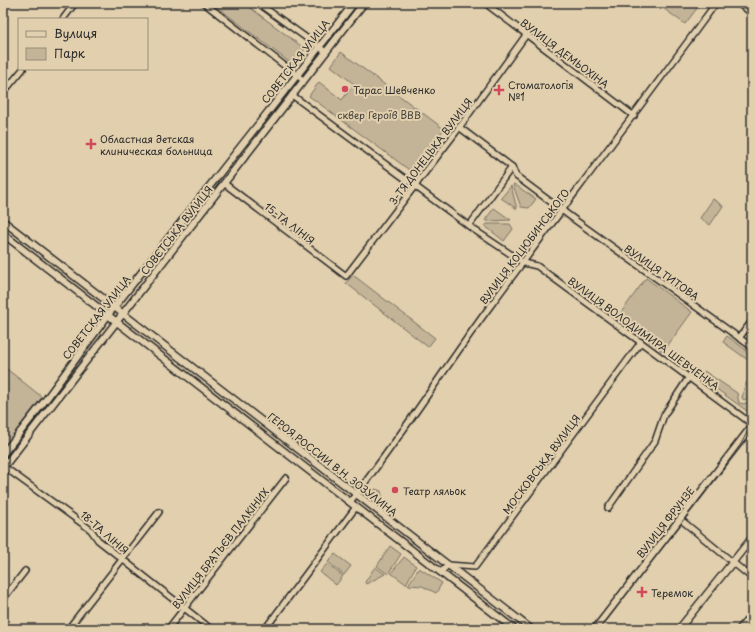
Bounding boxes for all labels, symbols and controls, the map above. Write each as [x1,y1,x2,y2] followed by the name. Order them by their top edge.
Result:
[518,15,613,91] street label: ВУЛИЦЯ ДЕМЬОХІНА
[257,16,333,106] street label: СОВЕТСКАЯ УЛИЦА
[18,18,148,70] legend
[54,24,97,42] text: Вулиця
[54,44,86,62] text: Парк
[508,77,574,104] place label: Стоматологія №1
[353,82,436,97] place label: Тарас Шевченко
[340,84,350,94] marker: Тарас Шевченко
[493,84,505,96] marker: Стоматологія №1
[385,94,475,208] street label: 3-ТЯ ДОНЕЦЬКА ВУЛИЦЯ
[337,107,421,122] park label: сквер Героїв ВВВ
[100,131,213,158] place label: Областная детская клиническая больница
[85,138,97,150] marker: Областная детская клиническая больница
[136,182,216,278] street label: СОВЄТСЬКА ВУЛИЦЯ
[476,185,572,307] street label: ВУЛИЦЯ КОЦЮБИНСЬКОГО
[262,199,318,247] street label: 15-ТА ЛІНІЯ
[622,241,702,303] street label: ВУЛИЦЯ ТИТОВА
[58,272,134,362] street label: СОВЕТСКАЯ УЛИЦА
[565,273,723,393] street label: ВУЛИЦЯ ВОЛОДИМИРА ШЕВЧЕНКА
[265,409,401,520] street label: ГЕРОЯ РОССИИ В.Н. ЗОЗУЛИНА
[499,411,583,517] street label: МОСКОВСЬКА ВУЛИЦЯ
[403,483,466,498] place label: Театр ляльок
[632,483,698,561] street label: ВУЛИЦЯ ФРУНЗЕ
[168,485,272,611] street label: ВУЛИЦЯ БРАТЬЄВ ПАЛКІНИХ
[390,485,400,495] marker: Театр ляльок
[77,507,133,557] street label: 18-ТА ЛІНІЯ
[651,585,693,600] place label: Теремок
[636,586,648,598] marker: Теремок

